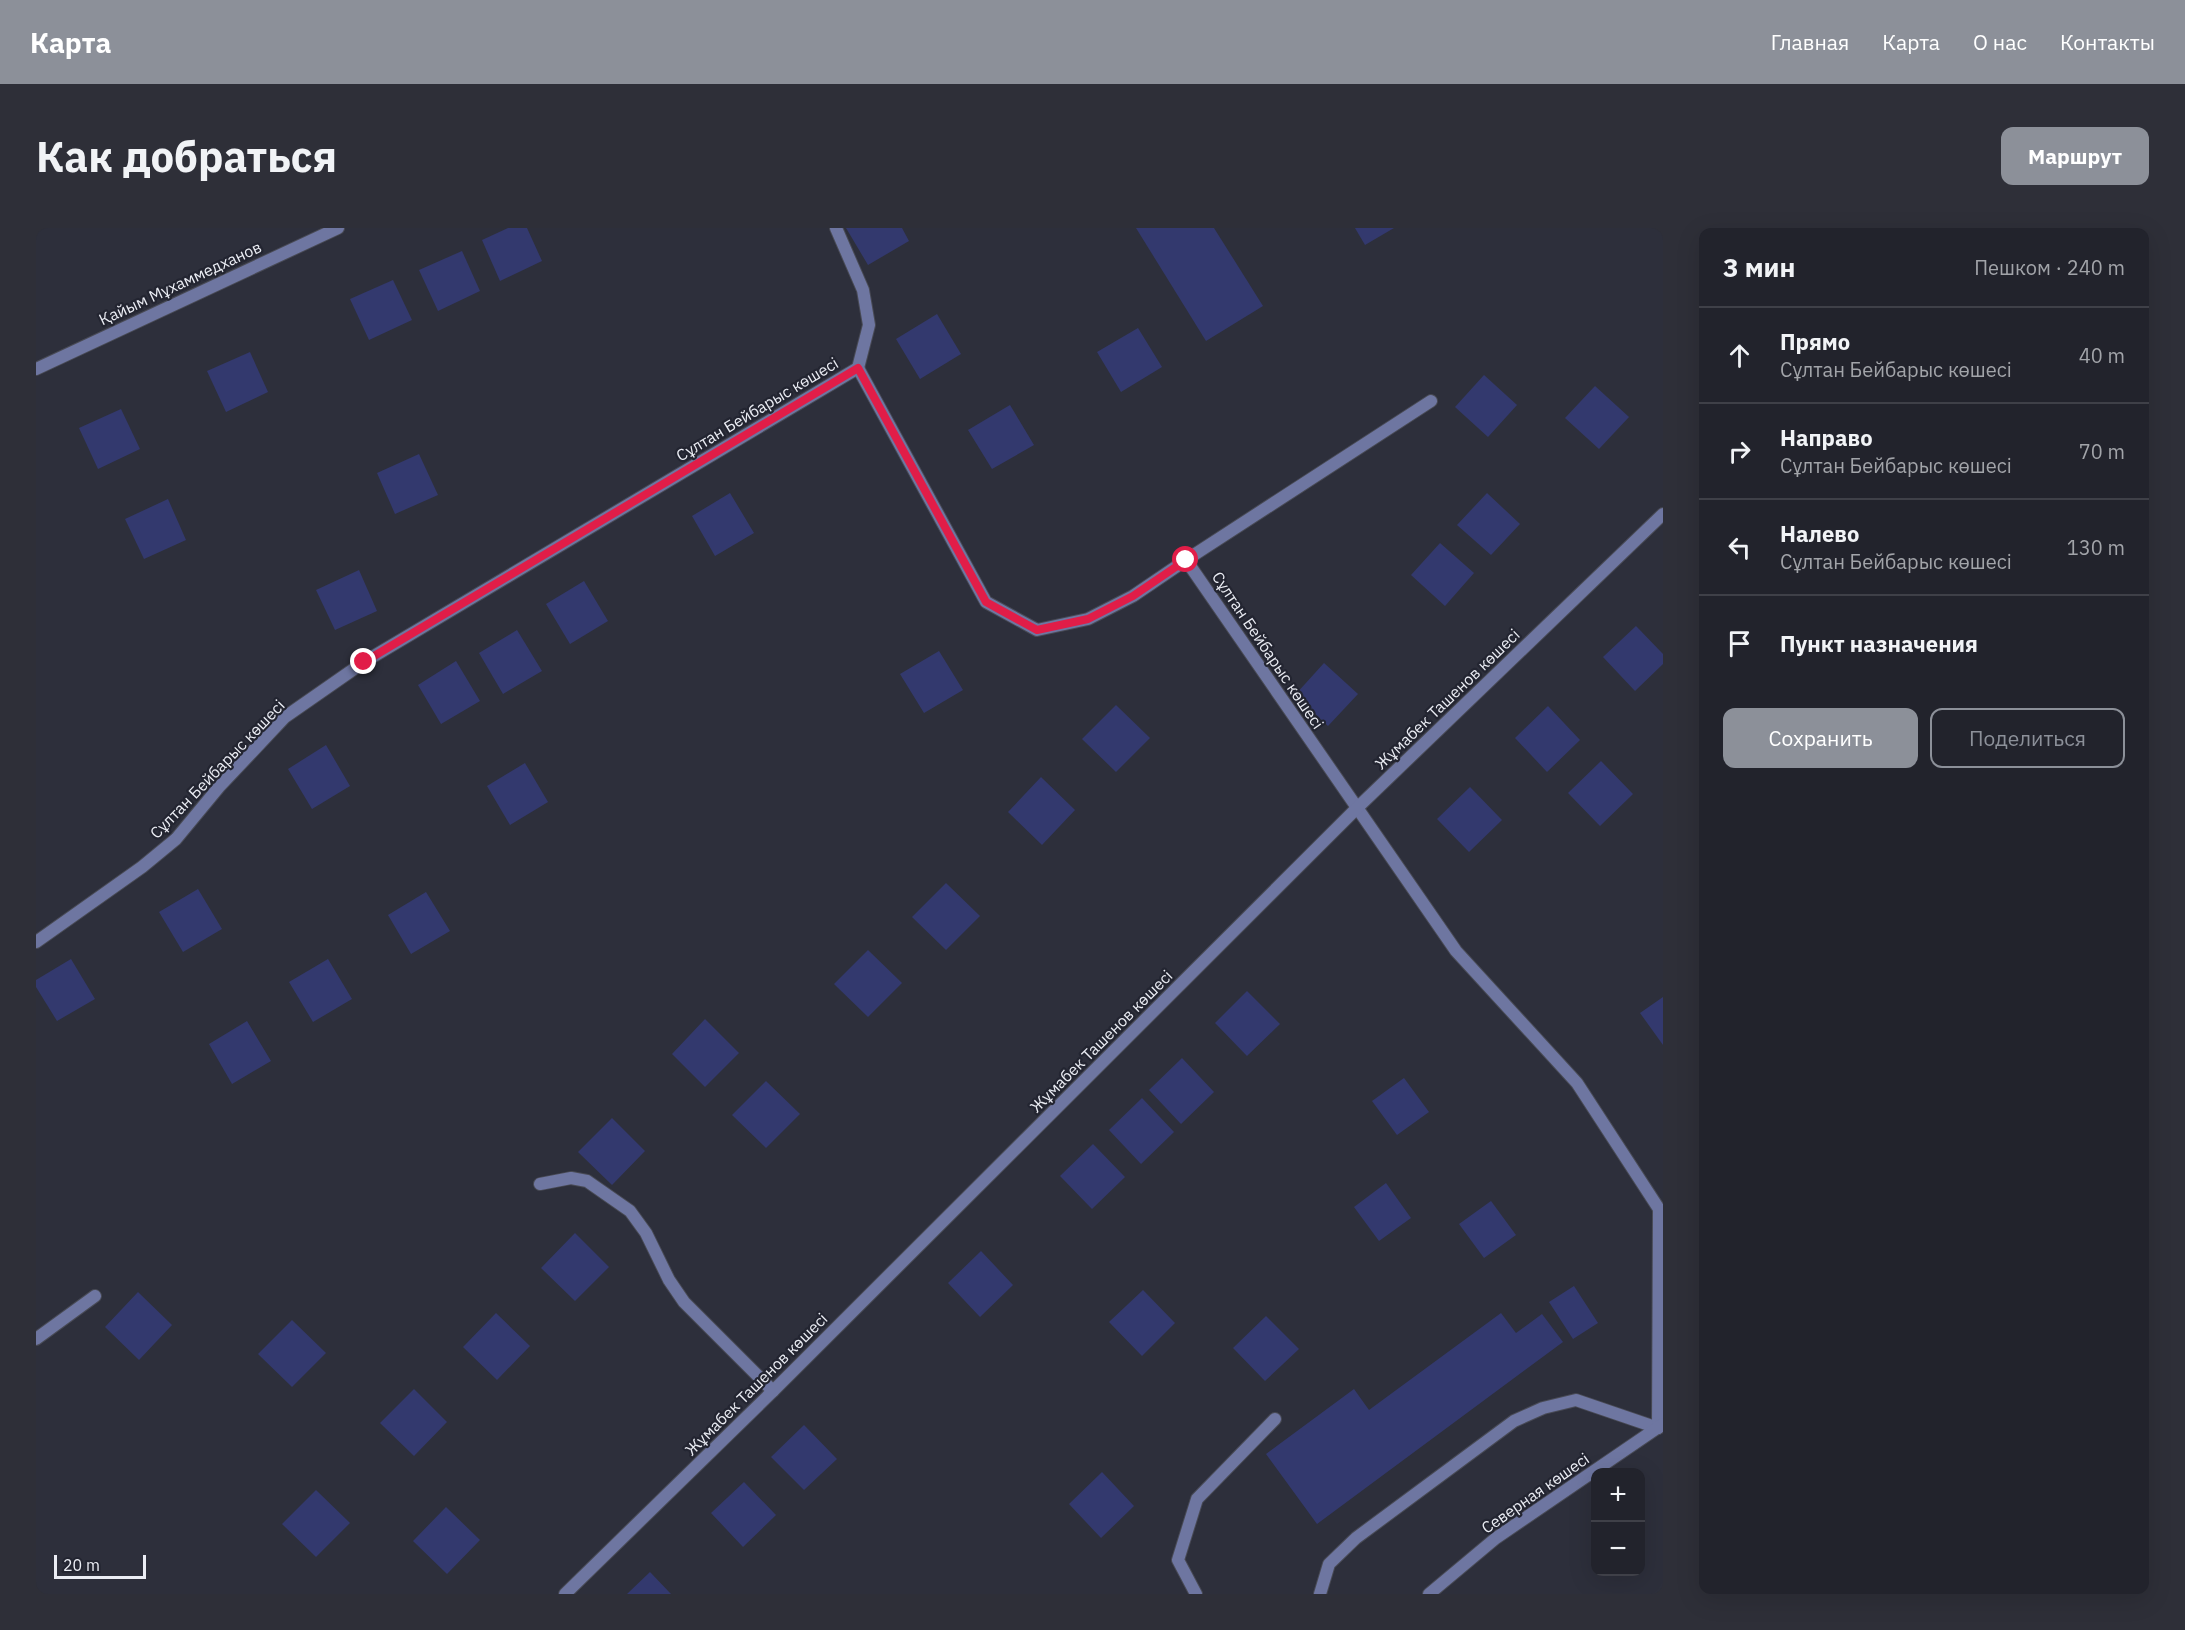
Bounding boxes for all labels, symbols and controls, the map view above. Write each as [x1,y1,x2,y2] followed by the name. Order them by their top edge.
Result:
[30,24,111,61] text: Карта
[1771,28,1849,56] text: Главная
[1882,28,1940,56] text: Карта
[1973,28,2027,56] text: О нас
[2060,28,2155,56] text: Контакты
[2001,127,2149,185] button: Маршрут
[36,129,337,184] text: Как добраться
[96,237,264,329] street label: Қайым Мұхаммедханов
[1723,250,1795,284] text: 3 мин
[1974,254,2125,281] text: Пешком · 240 m
[1780,327,1850,356] text: Прямо
[1723,339,1756,372] icon: ahead
[2079,342,2125,369] text: 40 m
[672,353,842,465] street label: Сұлтан Бейбарыс көшесі
[1780,356,2012,383] text: Сұлтан Бейбарыс көшесі
[1780,423,1873,452] text: Направо
[1723,435,1756,468] icon: right
[2079,438,2125,465] text: 70 m
[1780,452,2012,479] text: Сұлтан Бейбарыс көшесі
[1780,519,1859,548] text: Налево
[1723,531,1756,564] icon: left
[2067,534,2125,561] text: 130 m
[1172,546,1198,572] route start
[1780,548,2012,575] text: Сұлтан Бейбарыс көшесі
[1208,568,1328,732] street label: Сұлтан Бейбарыс көшесі
[1370,625,1524,773] street label: Жұмабек Ташенов көшесі
[1723,627,1756,660] icon: arrive
[1780,629,1978,658] text: Пункт назначения
[350,648,376,674] route end
[145,695,289,843] street label: Сұлтан Бейбарыс көшесі
[1723,708,1918,768] button: Сохранить
[1930,708,2125,768] button: Поделиться
[1025,965,1177,1117] street label: Жұмабек Ташенов көшесі
[680,1308,832,1460] street label: Жұмабек Ташенов көшесі
[1477,1448,1593,1538] street label: Северная көшесі
[1591,1468,1645,1576] map controls
[1591,1468,1645,1522] button: +
[1591,1522,1645,1576] button: −
[54,1552,146,1580] scale bar
[63,1555,100,1575] text: 20 m

